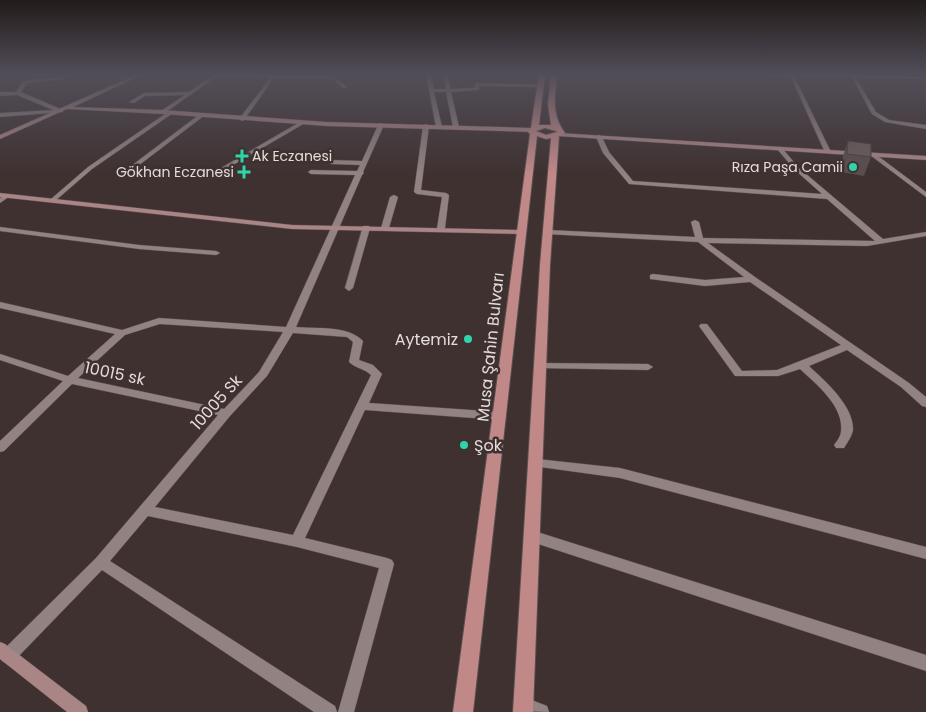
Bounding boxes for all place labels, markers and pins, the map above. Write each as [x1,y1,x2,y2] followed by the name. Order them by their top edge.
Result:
[252,146,332,166] place label: Ak Eczanesi
[236,150,248,162] marker: Ak Eczanesi
[732,157,843,177] place label: Rıza Paşa Camii
[847,161,859,173] marker: Rıza Paşa Camii
[116,162,234,182] place label: Gökhan Eczanesi
[238,166,250,178] marker: Gökhan Eczanesi
[395,328,458,351] place label: Aytemiz
[462,333,474,345] marker: Aytemiz
[474,434,503,457] place label: Şok
[458,439,470,451] marker: Şok

